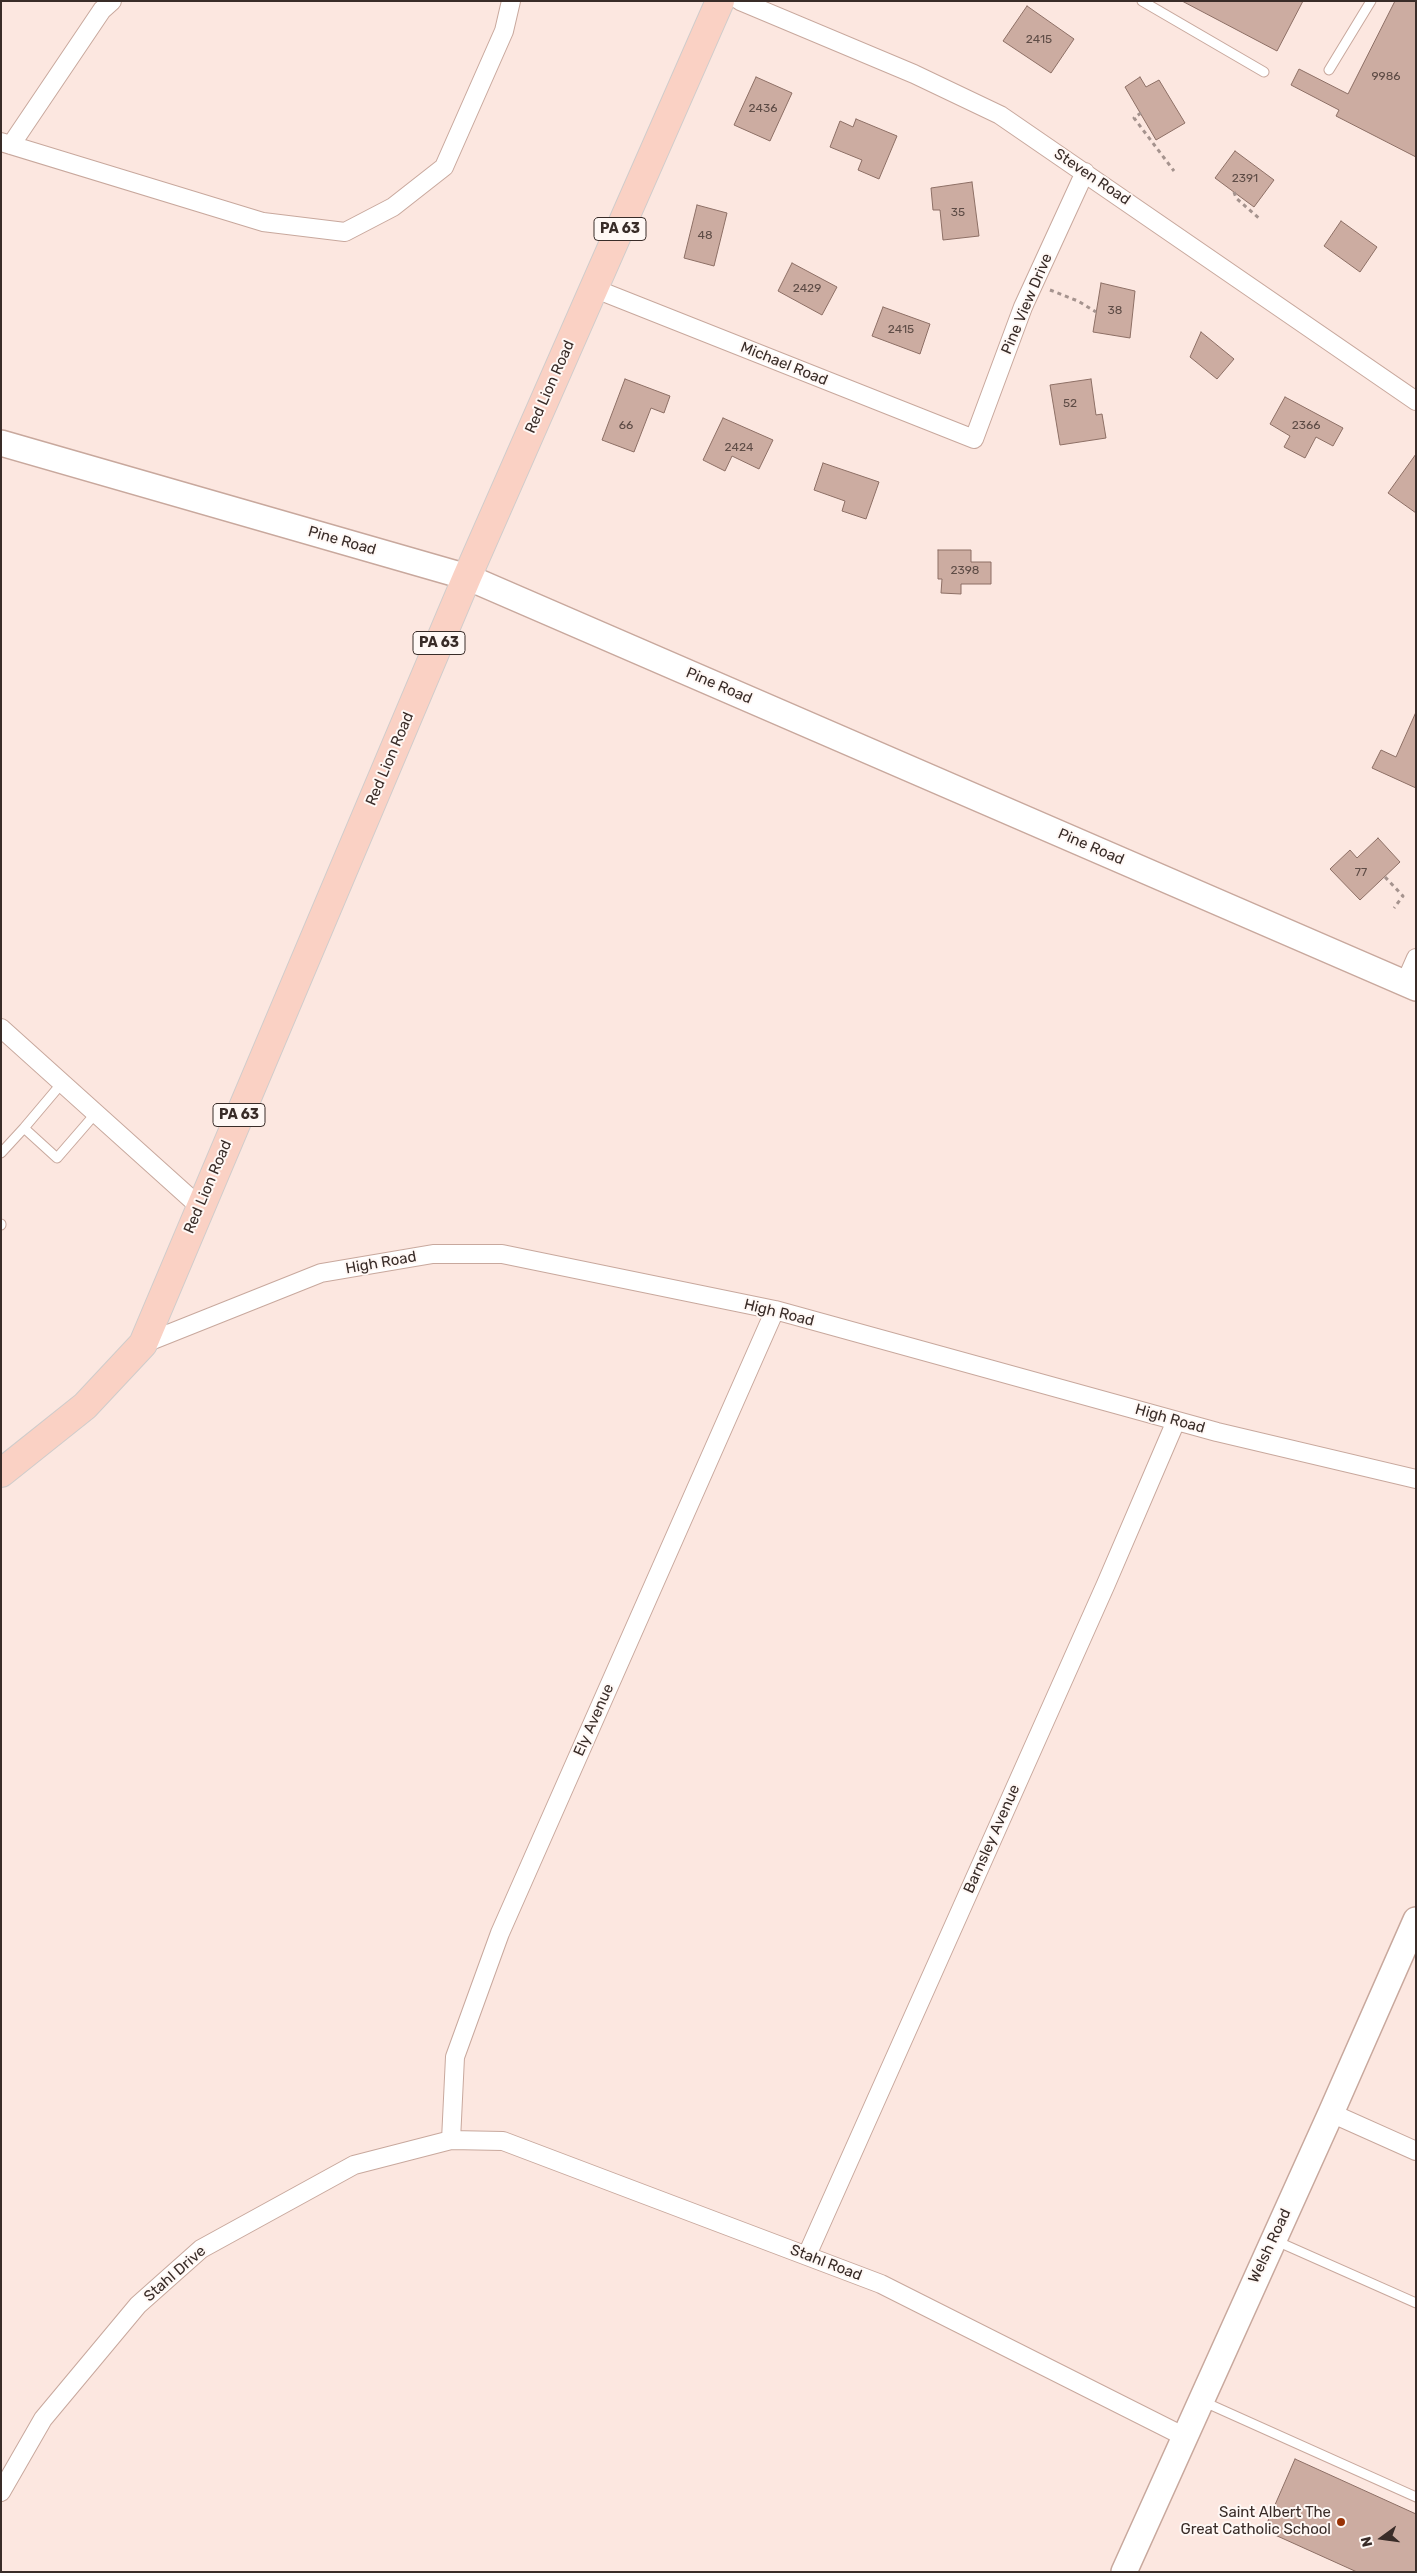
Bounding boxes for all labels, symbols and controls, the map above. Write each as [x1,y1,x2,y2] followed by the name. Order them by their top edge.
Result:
[1026,33,1052,47] house number: 2415
[1371,70,1401,84] house number: 9986
[749,102,777,116] house number: 2436
[1050,145,1134,209] street label: Steven Road
[1232,172,1258,186] house number: 2391
[951,206,965,220] house number: 35
[594,218,646,240] road number: PA 63
[697,229,713,243] house number: 48
[998,251,1056,357] street label: Pine View Drive
[793,282,821,296] house number: 2429
[1108,304,1122,318] house number: 38
[888,323,914,337] house number: 2415
[521,338,579,436] street label: Red Lion Road
[738,338,830,390] street label: Michael Road
[1063,397,1077,411] house number: 52
[619,419,633,433] house number: 66
[1292,419,1320,433] house number: 2366
[725,441,753,455] house number: 2424
[306,523,378,559] street label: Pine Road
[950,564,980,578] house number: 2398
[413,632,465,654] road number: PA 63
[683,664,755,708] street label: Pine Road
[362,710,418,808] street label: Red Lion Road
[1055,825,1127,869] street label: Pine Road
[1355,866,1367,880] house number: 77
[213,1104,265,1126] road number: PA 63
[180,1138,236,1236] street label: Red Lion Road
[344,1248,418,1278] street label: High Road
[742,1296,816,1330] street label: High Road
[1133,1400,1207,1438] street label: High Road
[570,1681,618,1759] street label: Ely Avenue
[960,1782,1024,1896] street label: Barnsley Avenue
[1245,2206,1295,2286] street label: Welsh Road
[788,2241,864,2285] street label: Stahl Road
[140,2242,210,2306] street label: Stahl Drive
[1180,2504,1331,2539] place label: Saint Albert The Great Catholic School
[1357,2513,1407,2563] north arrow
[1335,2516,1347,2528] marker: Saint Albert The Great Catholic School
[1357,2535,1376,2549] text: N

